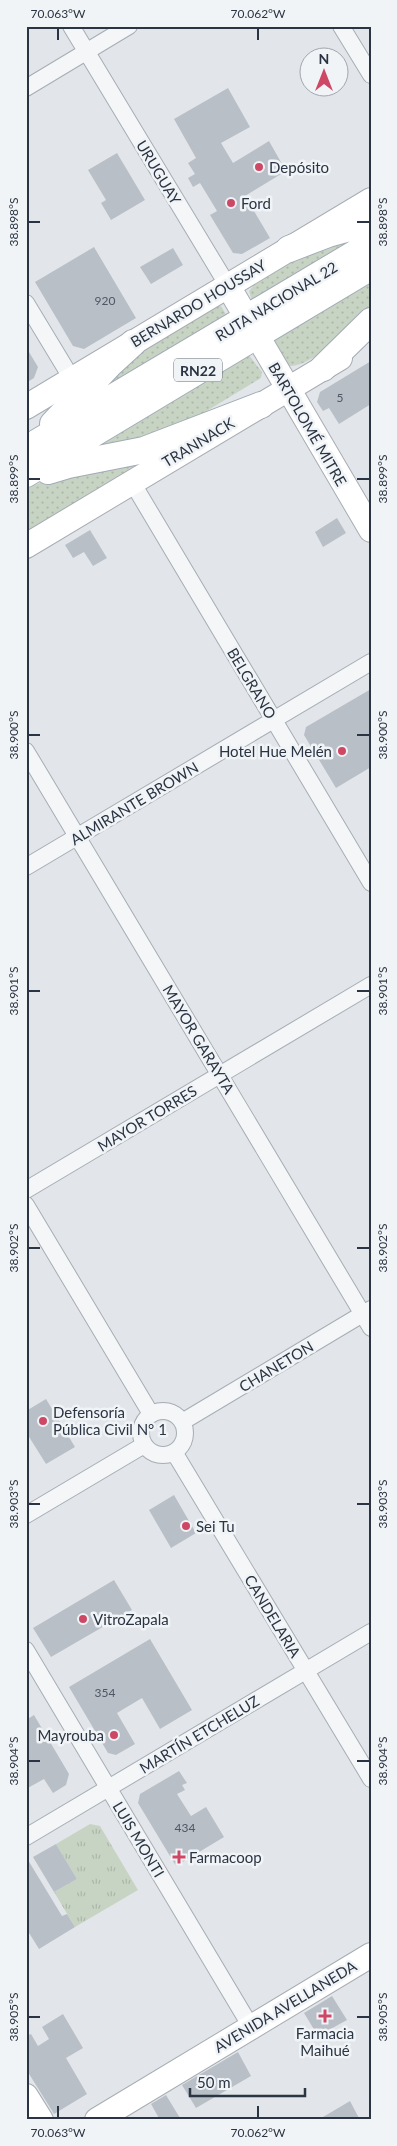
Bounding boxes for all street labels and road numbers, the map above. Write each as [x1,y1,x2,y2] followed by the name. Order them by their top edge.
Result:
[133,137,185,208] street label: URUGUAY
[127,255,270,351] street label: BERNARDO HOUSSAY
[212,257,340,345] street label: RUTA NACIONAL 22
[174,358,222,382] road number: RN22
[265,359,351,489] street label: BARTOLOMÉ MITRE
[159,413,237,471] street label: TRANNACK
[224,644,280,722] street label: BELGRANO
[67,758,201,848] street label: ALMIRANTE BROWN
[159,981,239,1097] street label: MAYOR GARAYTA
[94,1081,200,1155] street label: MAYOR TORRES
[236,1337,316,1395] street label: CHANETON
[241,1571,305,1661] street label: CANDELARIA
[136,1691,262,1777] street label: MARTÍN ETCHELUZ
[109,1798,169,1880] street label: LUIS MONTI
[210,1956,360,2056] street label: AVENIDA AVELLANEDA

